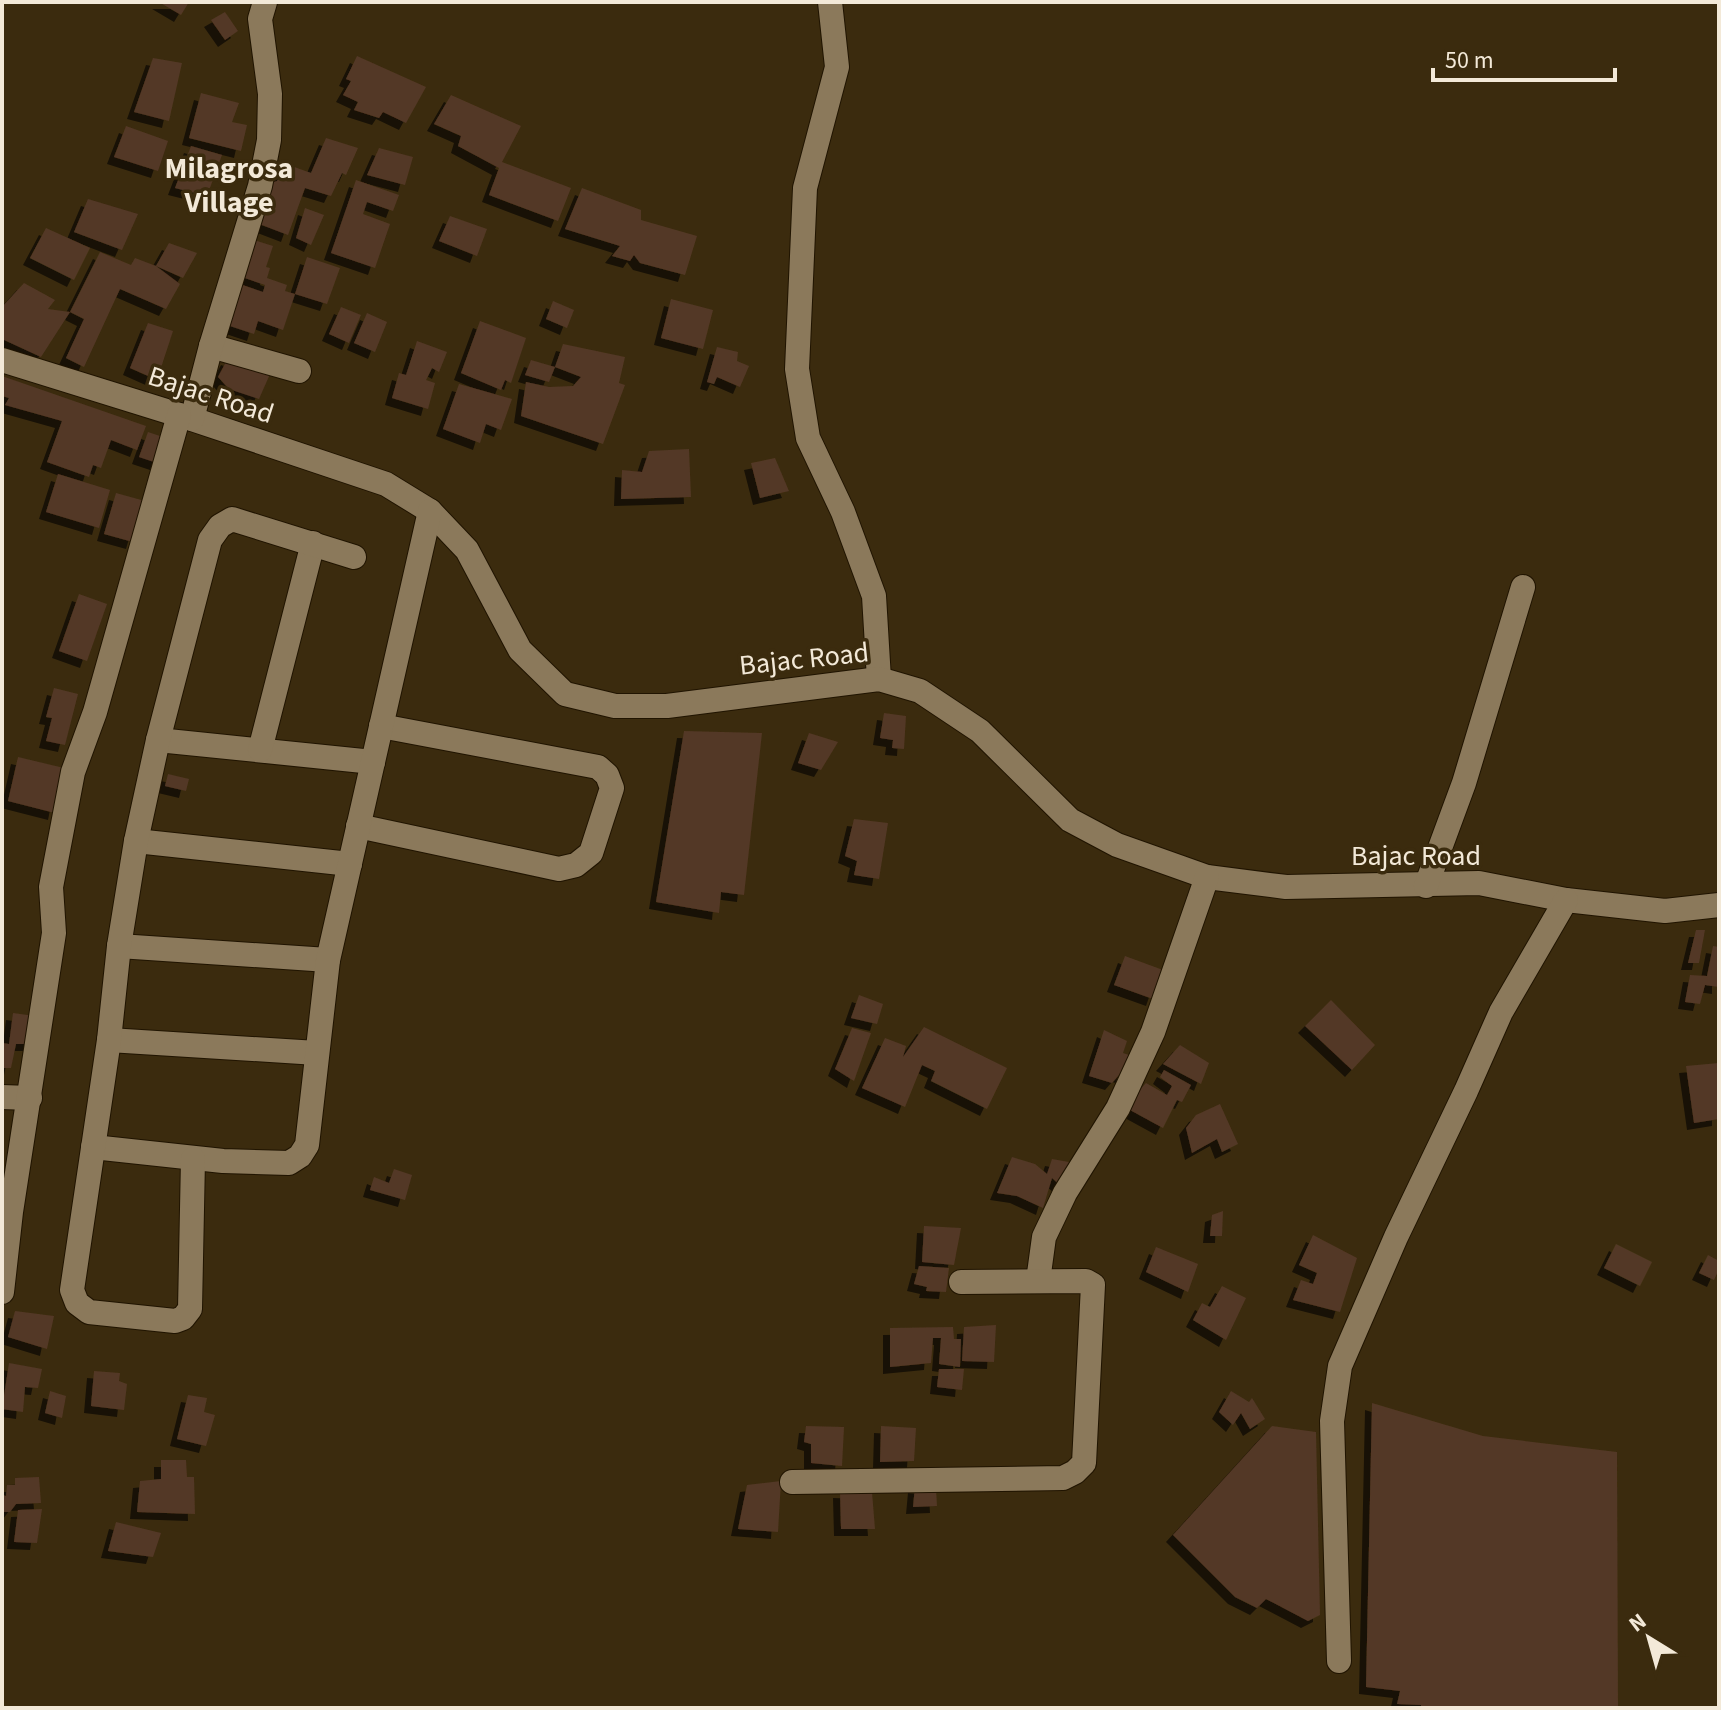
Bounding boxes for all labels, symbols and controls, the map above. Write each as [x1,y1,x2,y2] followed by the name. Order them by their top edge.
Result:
[1433,32,1615,82] scale bar
[1445,43,1494,78] text: 50 m
[165,147,293,224] district label: Milagrosa Village
[143,356,279,434] street label: Bajac Road
[737,632,871,686] street label: Bajac Road
[1351,836,1481,876] street label: Bajac Road
[1609,1598,1689,1678] north arrow
[1622,1606,1653,1640] text: N

